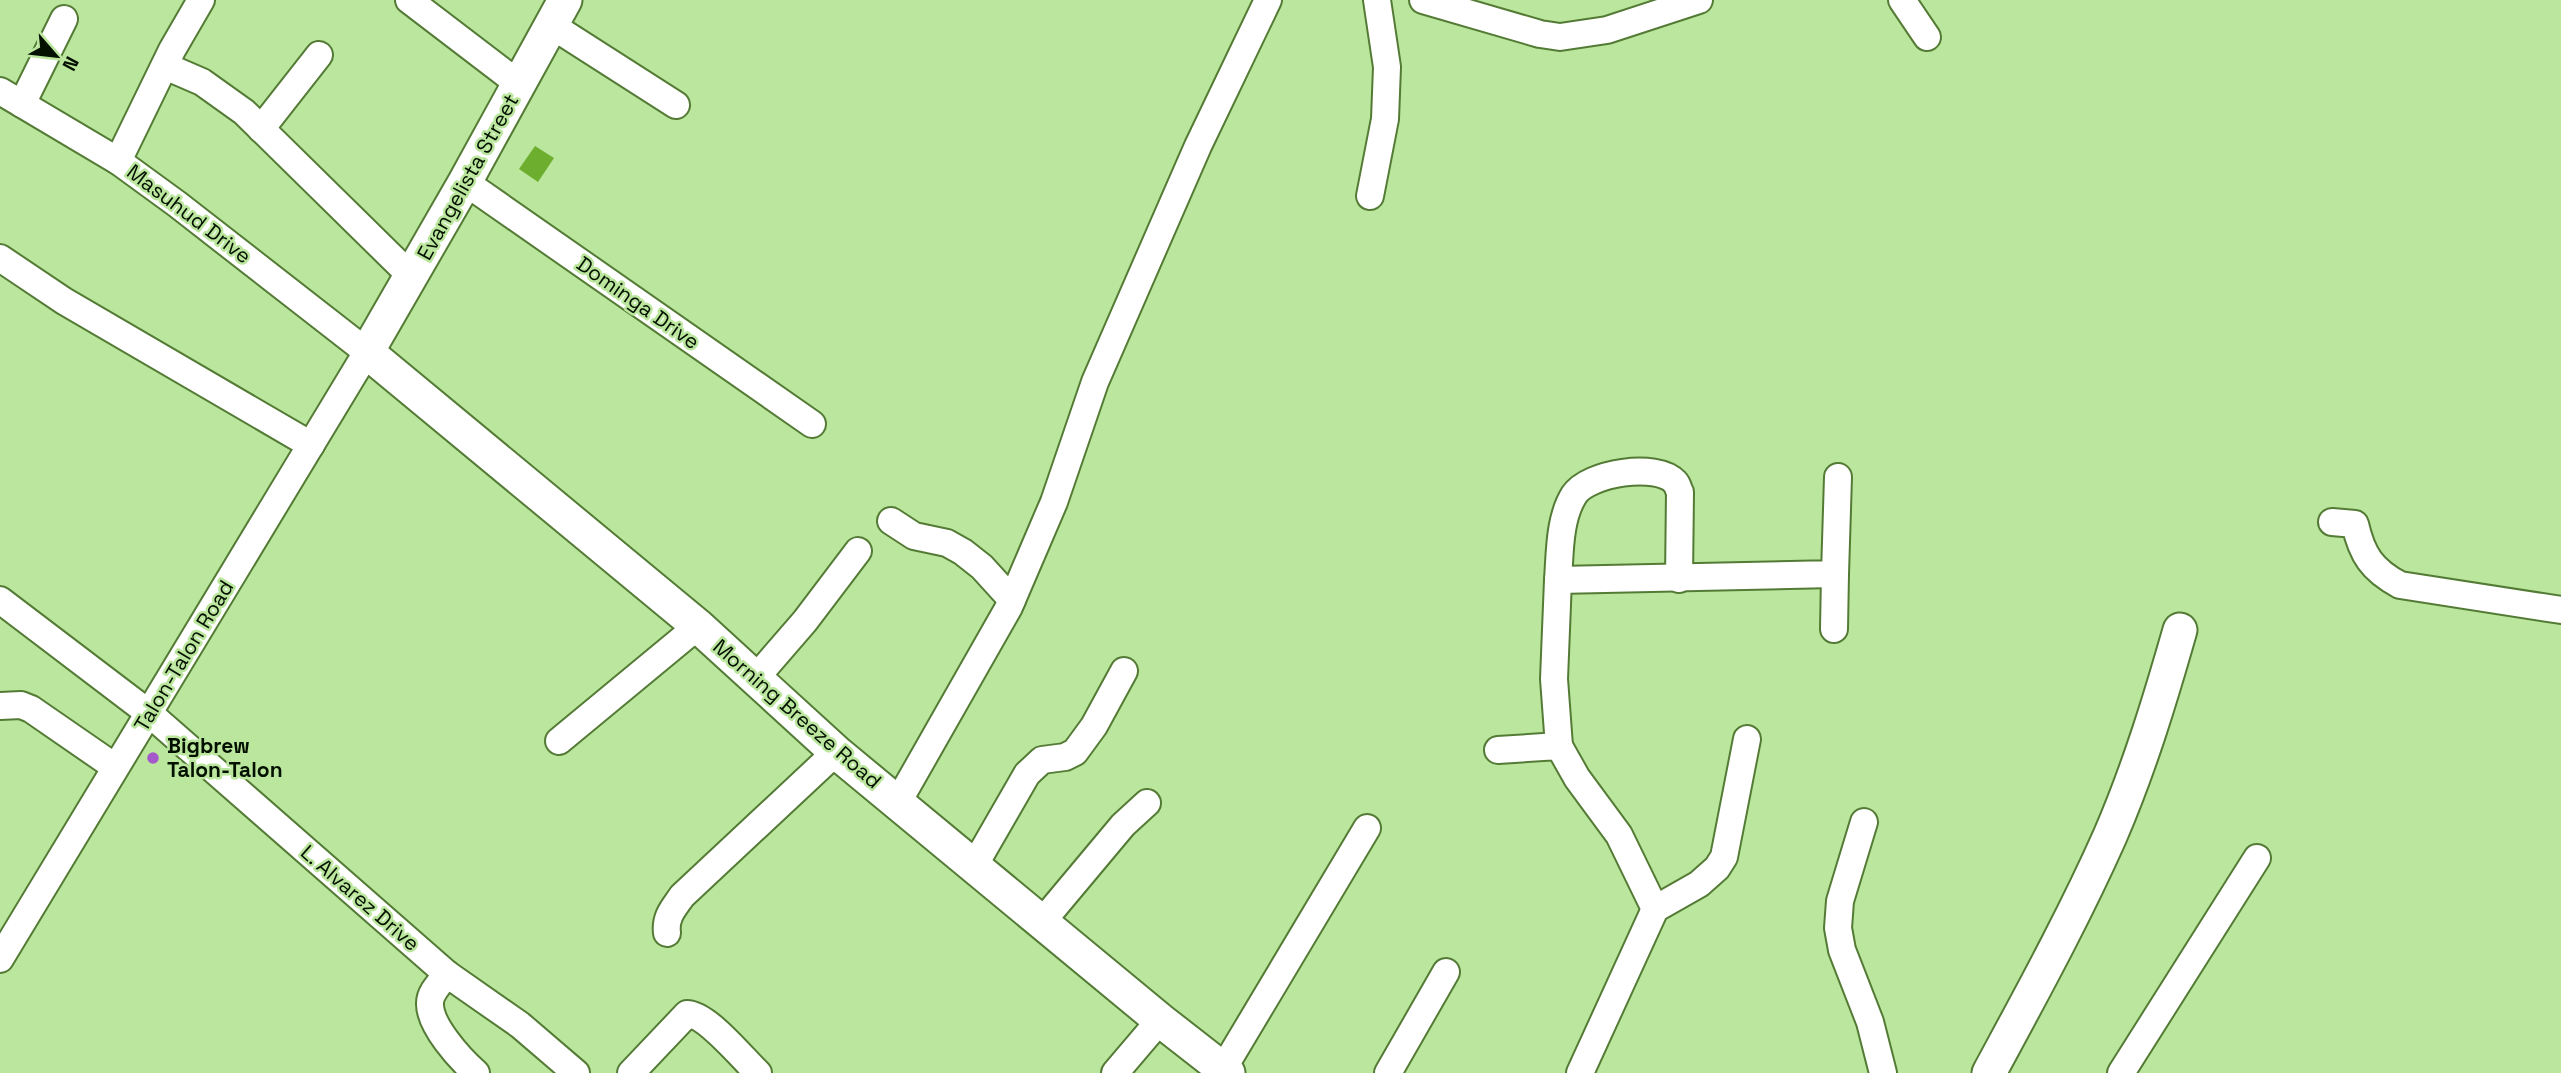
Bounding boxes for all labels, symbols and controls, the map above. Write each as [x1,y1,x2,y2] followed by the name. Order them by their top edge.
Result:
[21,21,91,91] north arrow
[57,52,85,75] text: N
[411,89,524,265] street label: Evangelista Street
[122,158,257,269] street label: Masuhud Drive
[571,250,705,355] street label: Dominga Drive
[128,575,239,736] street label: Talon-Talon Road
[707,633,887,794] street label: Morning Breeze Road
[167,732,283,783] place label: Bigbrew Talon-Talon
[145,750,161,766] marker: Bigbrew Talon-Talon
[295,839,425,957] street label: L. Alvarez Drive

